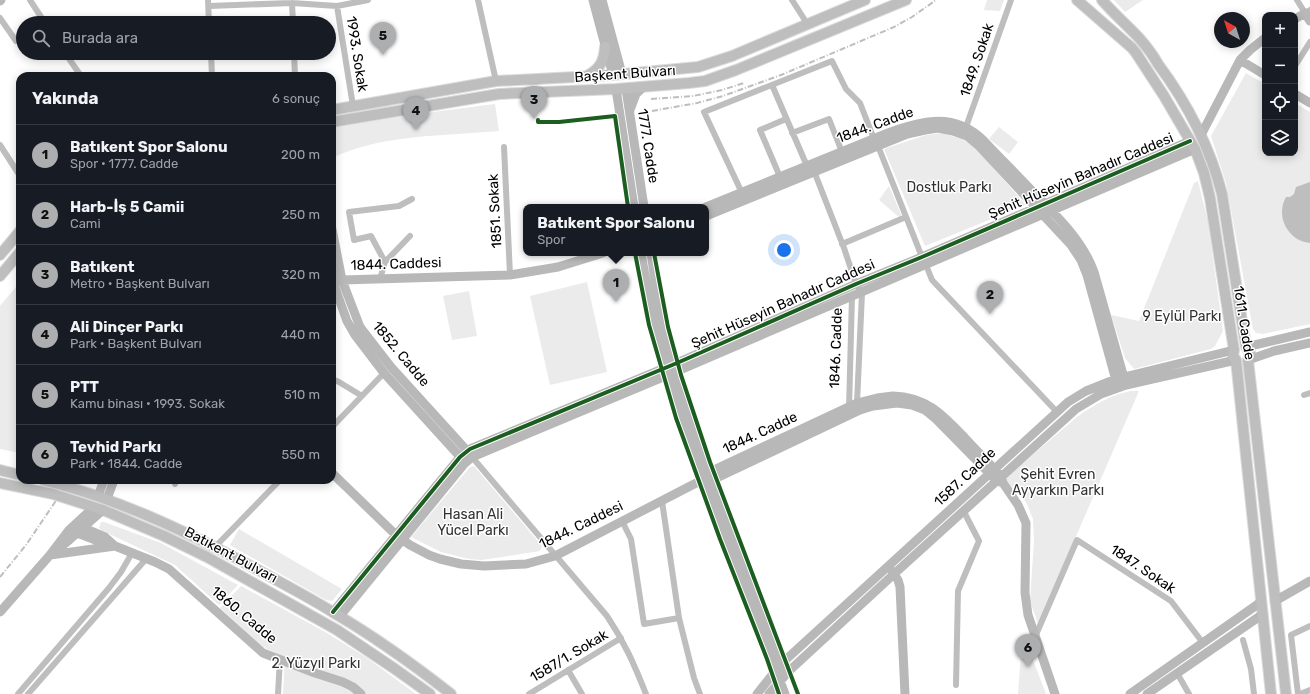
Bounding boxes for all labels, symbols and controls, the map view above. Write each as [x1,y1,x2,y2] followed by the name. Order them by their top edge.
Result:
[1214,12,1250,48] north arrow
[1262,12,1298,156] map controls
[1262,12,1298,48] button: +
[343,15,372,94] street label: 1993. Sokak
[16,16,336,60] search box
[956,20,998,99] street label: 1849. Sokak
[370,22,396,55] pin: 5
[30,27,52,49] icon: search
[62,29,138,47] text: Burada ara
[1262,48,1298,84] button: −
[574,62,676,86] street label: Başkent Bulvarı
[1262,84,1298,120] button: locate
[521,86,547,119] pin: 3
[32,88,98,108] text: Yakında
[272,91,320,106] text: 6 sonuç
[403,97,429,130] pin: 4
[834,103,916,147] street label: 1844. Cadde
[634,108,662,185] street label: 1777. Cadde
[1262,120,1298,156] button: layers
[986,129,1176,223] street label: Şehit Hüseyin Bahadır Caddesi
[70,138,228,156] text: Batıkent Spor Salonu
[42,147,48,162] text: 1
[281,147,320,162] text: 200 m
[70,156,178,171] text: Spor · 1777. Cadde
[485,172,505,249] street label: 1851. Sokak
[906,179,992,196] park label: Dostluk Parkı
[70,198,184,216] text: Harb-İş 5 Camii
[523,204,709,256] popup
[41,207,49,222] text: 2
[282,207,320,222] text: 250 m
[537,214,695,232] text: Batıkent Spor Salonu
[70,216,101,231] text: Cami
[537,232,565,247] text: Spor
[774,240,794,260] your location
[350,254,442,274] street label: 1844. Caddesi
[689,256,877,352] street label: Şehit Hüseyin Bahadır Caddesi
[70,258,135,276] text: Batıkent
[41,267,49,282] text: 3
[282,267,320,282] text: 320 m
[603,269,629,302] pin: 1
[70,276,210,291] text: Metro · Başkent Bulvarı
[977,281,1003,314] pin: 2
[1230,285,1258,361] street label: 1611. Cadde
[826,307,846,389] street label: 1846. Cadde
[1143,308,1221,325] park label: 9 Eylül Parkı
[70,318,183,336] text: Ali Dinçer Parkı
[369,318,433,390] street label: 1852. Cadde
[41,327,49,342] text: 4
[281,327,320,342] text: 440 m
[70,336,202,351] text: Park · Başkent Bulvarı
[70,378,99,396] text: PTT
[41,387,49,402] text: 5
[284,387,320,402] text: 510 m
[70,396,225,411] text: Kamu binası · 1993. Sokak
[720,408,800,458] street label: 1844. Cadde
[70,438,161,456] text: Tevhid Parkı
[931,444,999,510] street label: 1587. Cadde
[41,447,49,462] text: 6
[282,447,320,462] text: 550 m
[70,456,182,471] text: Park · 1844. Cadde
[1012,466,1104,499] park label: Şehit Evren Ayyarkın Parkı
[536,497,626,553] street label: 1844. Caddesi
[437,506,509,539] park label: Hasan Ali Yücel Parkı
[182,523,280,587] street label: Batıkent Bulvarı
[1107,541,1180,598] street label: 1847. Sokak
[208,583,280,647] street label: 1860. Cadde
[527,626,612,686] street label: 1587/1. Sokak
[1015,634,1041,667] pin: 6
[272,655,360,672] park label: 2. Yüzyıl Parkı

